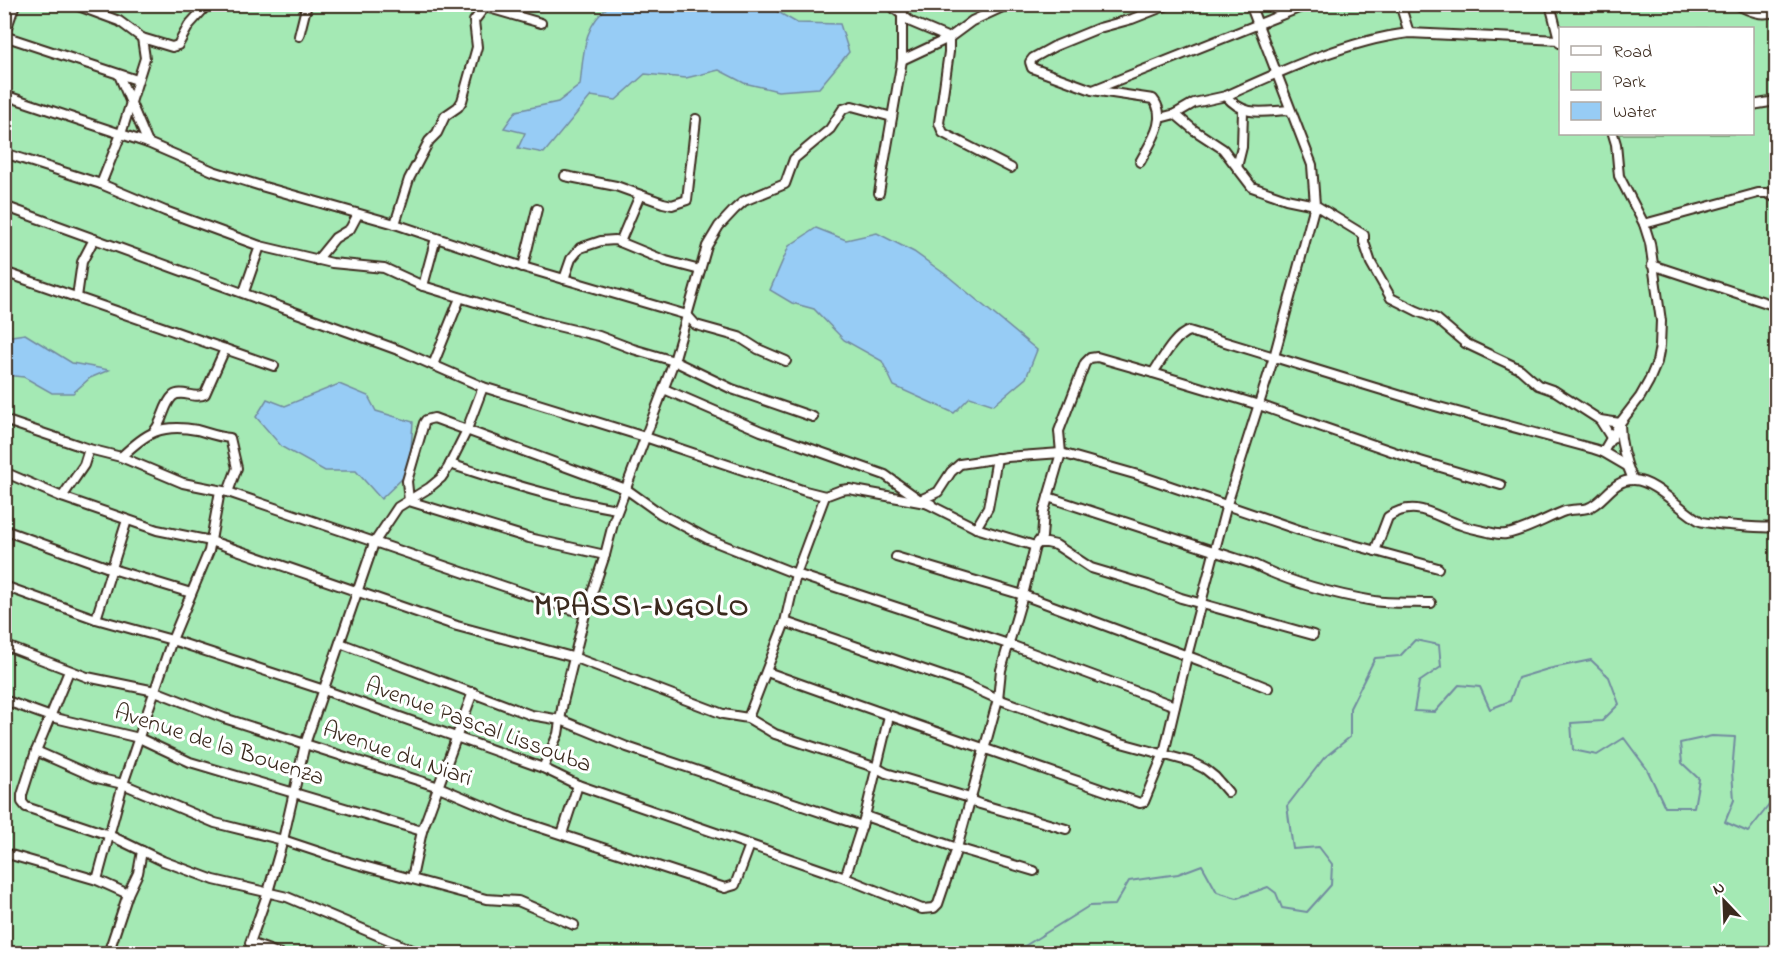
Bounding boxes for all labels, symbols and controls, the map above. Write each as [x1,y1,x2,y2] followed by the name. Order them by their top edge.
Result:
[1559,27,1754,135] legend
[1613,40,1652,66] text: Road
[1613,70,1646,96] text: Park
[1613,100,1657,126] text: Water
[534,586,750,630] district label: MPASSI-NGOLO
[360,669,596,783] street label: Avenue Pascal Lissouba
[110,696,328,796] street label: Avenue de la Bouenza
[317,713,477,797] street label: Avenue du Niari
[1694,871,1754,931] north arrow
[1709,876,1729,902] text: N

